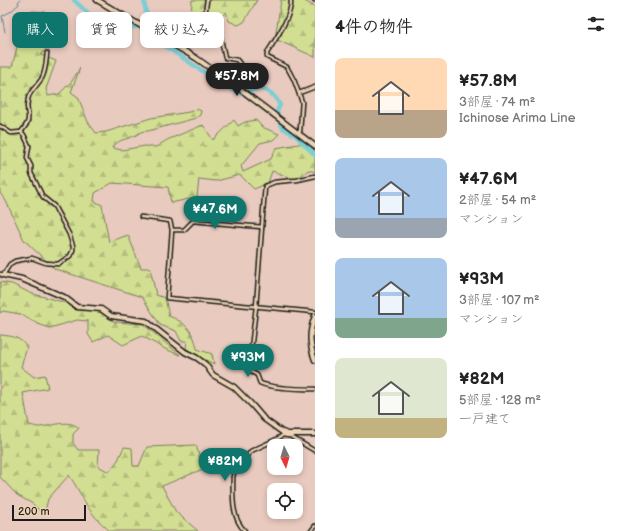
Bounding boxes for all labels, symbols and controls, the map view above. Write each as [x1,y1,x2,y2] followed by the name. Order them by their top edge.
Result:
[12,12,68,48] chip: 購入
[76,12,132,48] chip: 賃貸
[140,12,224,48] chip: 絞り込み
[585,13,607,35] icon: filters
[335,17,413,37] text: 4件の物件
[204,63,270,97] pin: ¥57.8M
[215,68,259,84] text: ¥57.8M
[459,71,517,91] text: ¥57.8M
[367,74,415,122] icon: home
[459,94,535,110] text: 3部屋 · 74 m²
[459,110,575,126] text: Ichinose Arima Line
[459,169,518,189] text: ¥47.6M
[367,174,415,222] icon: home
[459,192,536,208] text: 2部屋 · 54 m²
[182,196,248,230] pin: ¥47.6M
[193,201,237,217] text: ¥47.6M
[459,211,523,227] text: マンション
[459,269,504,289] text: ¥93M
[367,274,415,322] icon: home
[459,292,540,308] text: 3部屋 · 107 m²
[459,311,523,327] text: マンション
[224,344,272,378] pin: ¥93M
[231,349,265,365] text: ¥93M
[459,369,505,389] text: ¥82M
[367,374,415,422] icon: home
[459,392,541,408] text: 5部屋 · 128 m²
[459,411,511,427] text: 一戸建て
[267,439,303,475] north arrow
[267,439,303,519] map controls
[201,448,249,482] pin: ¥82M
[208,453,242,469] text: ¥82M
[267,483,303,519] button: locate
[12,503,86,522] scale bar
[18,505,50,518] text: 200 m

